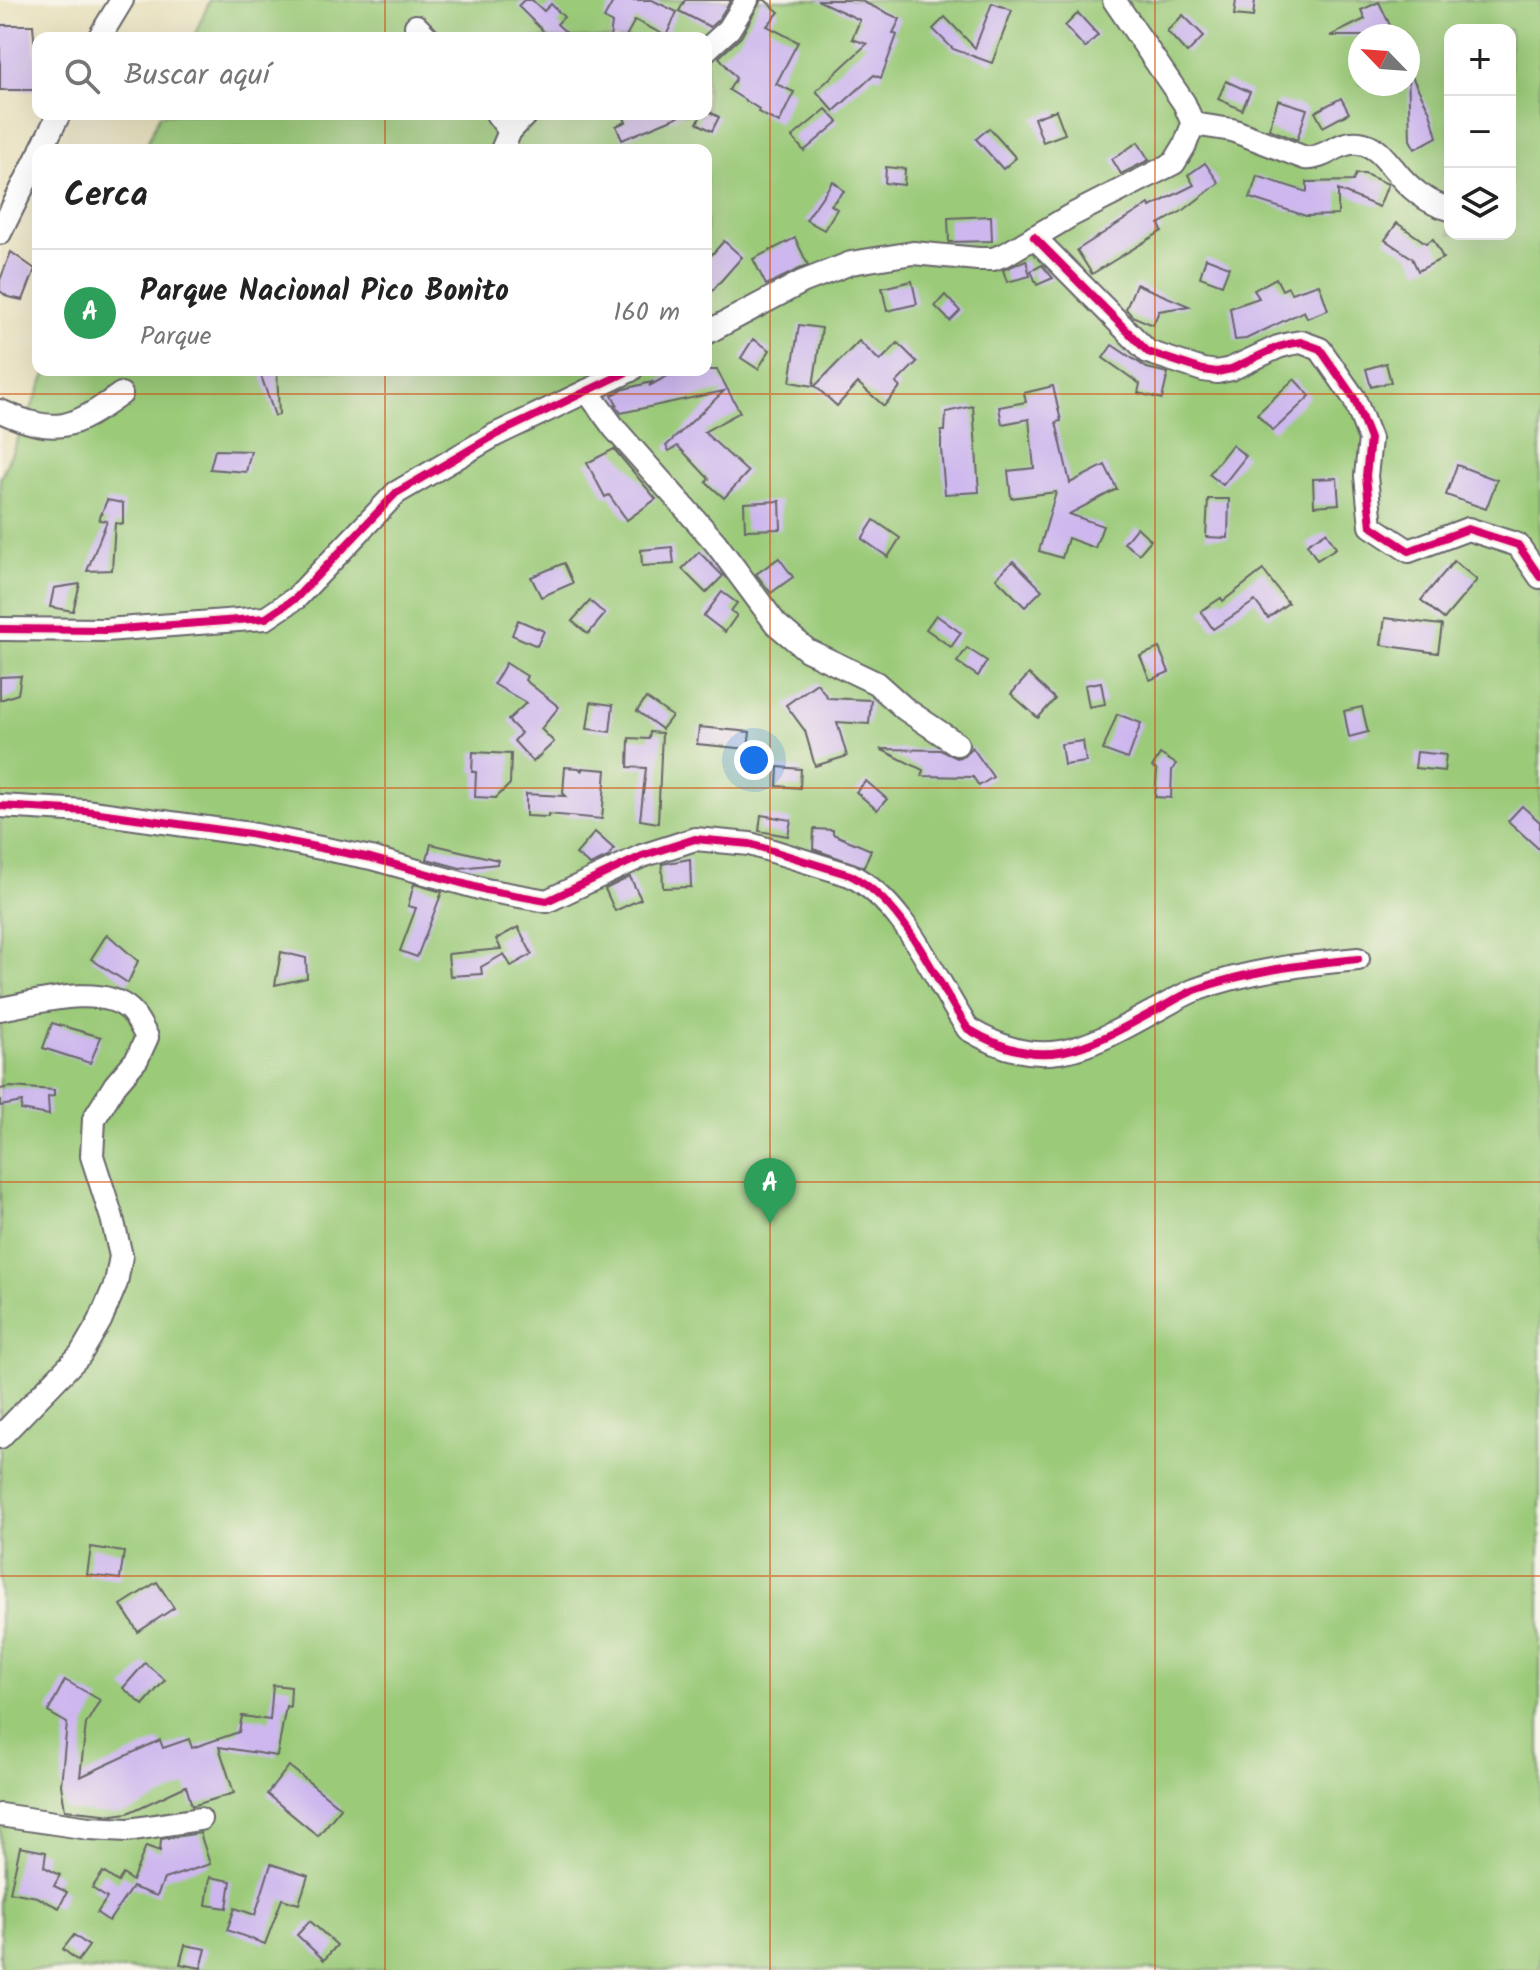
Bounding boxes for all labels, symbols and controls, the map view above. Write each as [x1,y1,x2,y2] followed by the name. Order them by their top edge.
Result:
[1348,24,1420,96] north arrow
[1444,24,1516,240] map controls
[1444,24,1516,96] button: +
[32,32,712,120] search box
[124,52,270,100] text: Buscar aquí
[60,54,104,98] icon: search
[1444,96,1516,168] button: −
[1444,168,1516,240] button: layers
[64,169,148,223] text: Cerca
[140,268,509,316] text: Parque Nacional Pico Bonito
[82,292,98,334] text: A
[613,292,680,334] text: 160 m
[140,316,211,358] text: Parque
[734,740,774,780] your location
[744,1158,796,1224] pin: A

